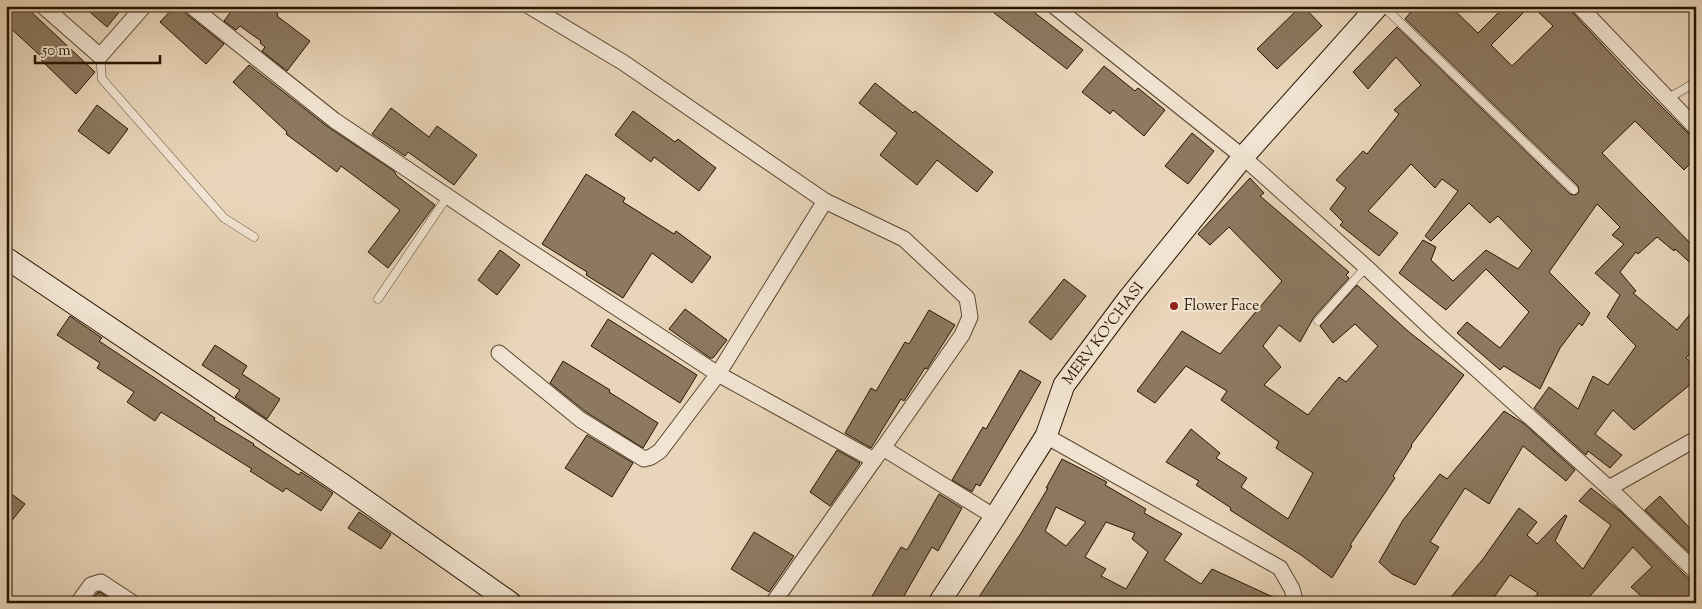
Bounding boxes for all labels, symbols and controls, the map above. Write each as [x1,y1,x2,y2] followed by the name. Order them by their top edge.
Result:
[35,32,160,64] scale bar
[41,41,71,62] text: 50 m
[1058,278,1150,390] street label: MERV KO'CHASI
[1184,296,1259,317] place label: Flower Face
[1168,300,1180,312] marker: Flower Face

